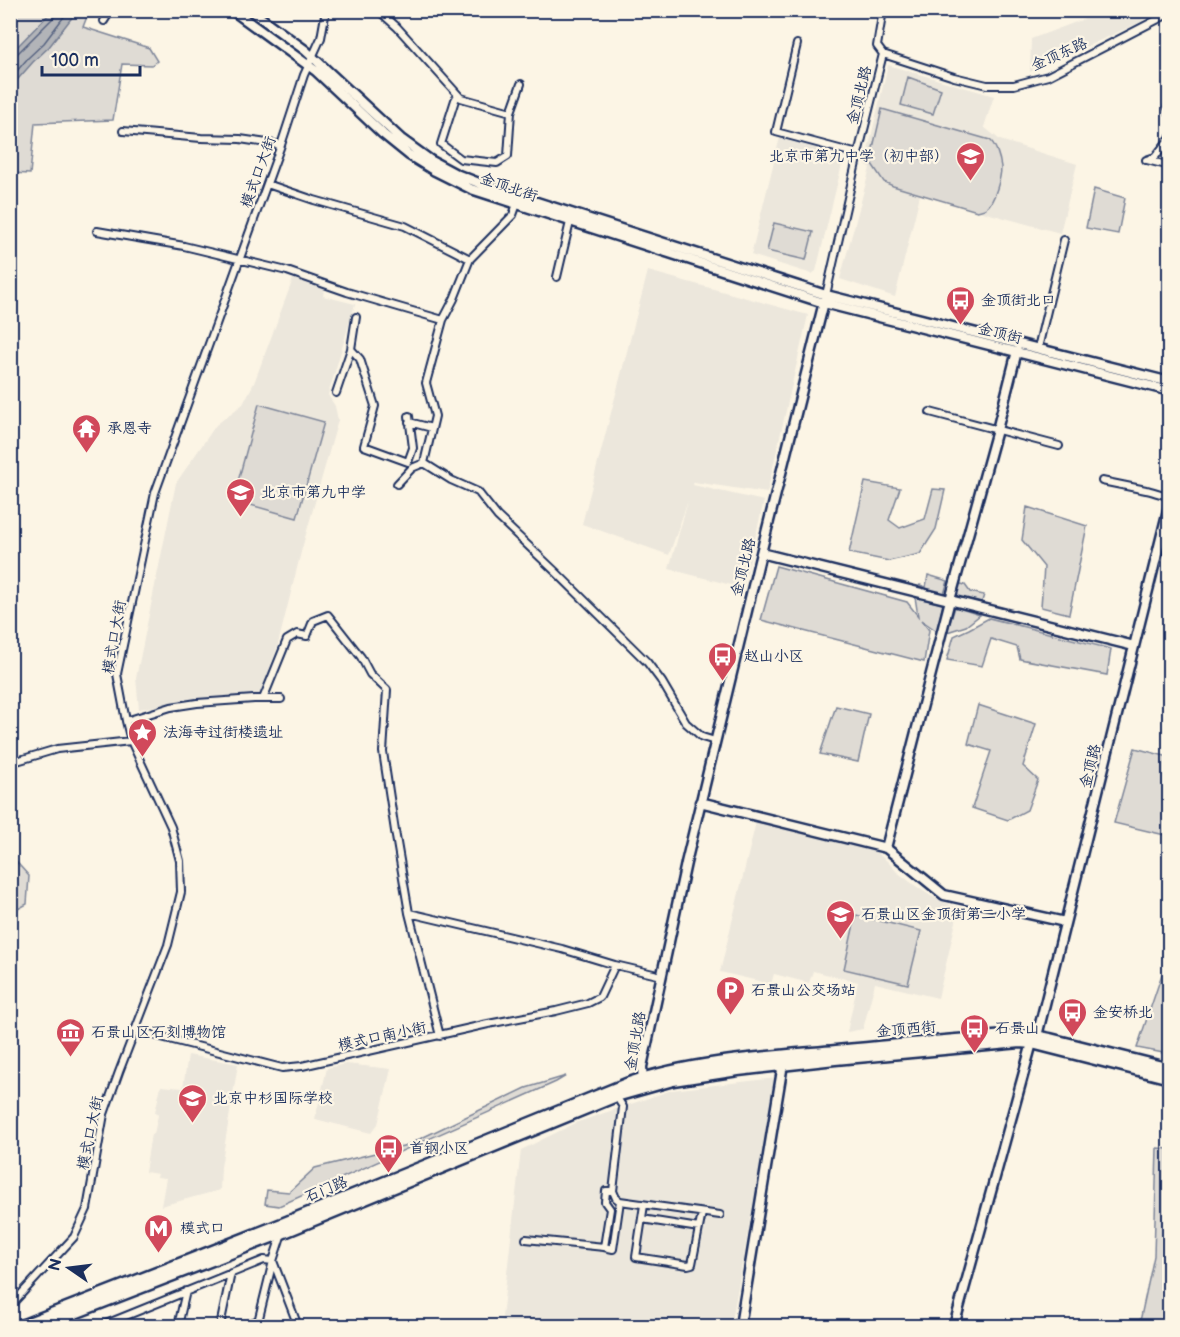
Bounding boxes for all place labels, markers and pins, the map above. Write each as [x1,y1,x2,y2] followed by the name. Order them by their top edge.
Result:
[954,140,986,182] school or university icon: 北京市第九中学（初中部）
[769,147,949,166] place label: 北京市第九中学（初中部）
[944,284,976,326] bus stop icon: 金顶街北口
[981,291,1056,310] place label: 金顶街北口
[70,412,102,454] temple icon: 承恩寺
[107,419,152,438] place label: 承恩寺
[224,476,256,518] school or university icon: 北京市第九中学
[261,483,366,502] place label: 北京市第九中学
[707,640,739,682] bus stop icon: 赵山小区
[744,647,804,666] place label: 赵山小区
[126,716,158,758] place icon: 法海寺过街楼遗址
[163,723,283,742] place label: 法海寺过街楼遗址
[824,898,856,940] school or university icon: 石景山区金顶街第二小学
[861,905,1026,924] place label: 石景山区金顶街第二小学
[714,974,746,1016] parking icon: 石景山公交场站
[751,981,856,1000] place label: 石景山公交场站
[1056,996,1088,1038] bus stop icon: 金安桥北
[1093,1003,1153,1022] place label: 金安桥北
[958,1012,990,1054] bus stop icon: 石景山
[54,1016,86,1058] museum icon: 石景山区石刻博物馆
[995,1019,1040,1038] place label: 石景山
[91,1023,226,1042] place label: 石景山区石刻博物馆
[176,1082,208,1124] school or university icon: 北京中杉国际学校
[213,1089,333,1108] place label: 北京中杉国际学校
[372,1132,404,1174] bus stop icon: 首钢小区
[409,1139,469,1158] place label: 首钢小区
[143,1212,175,1254] metro station icon: 模式口
[180,1219,225,1238] place label: 模式口

